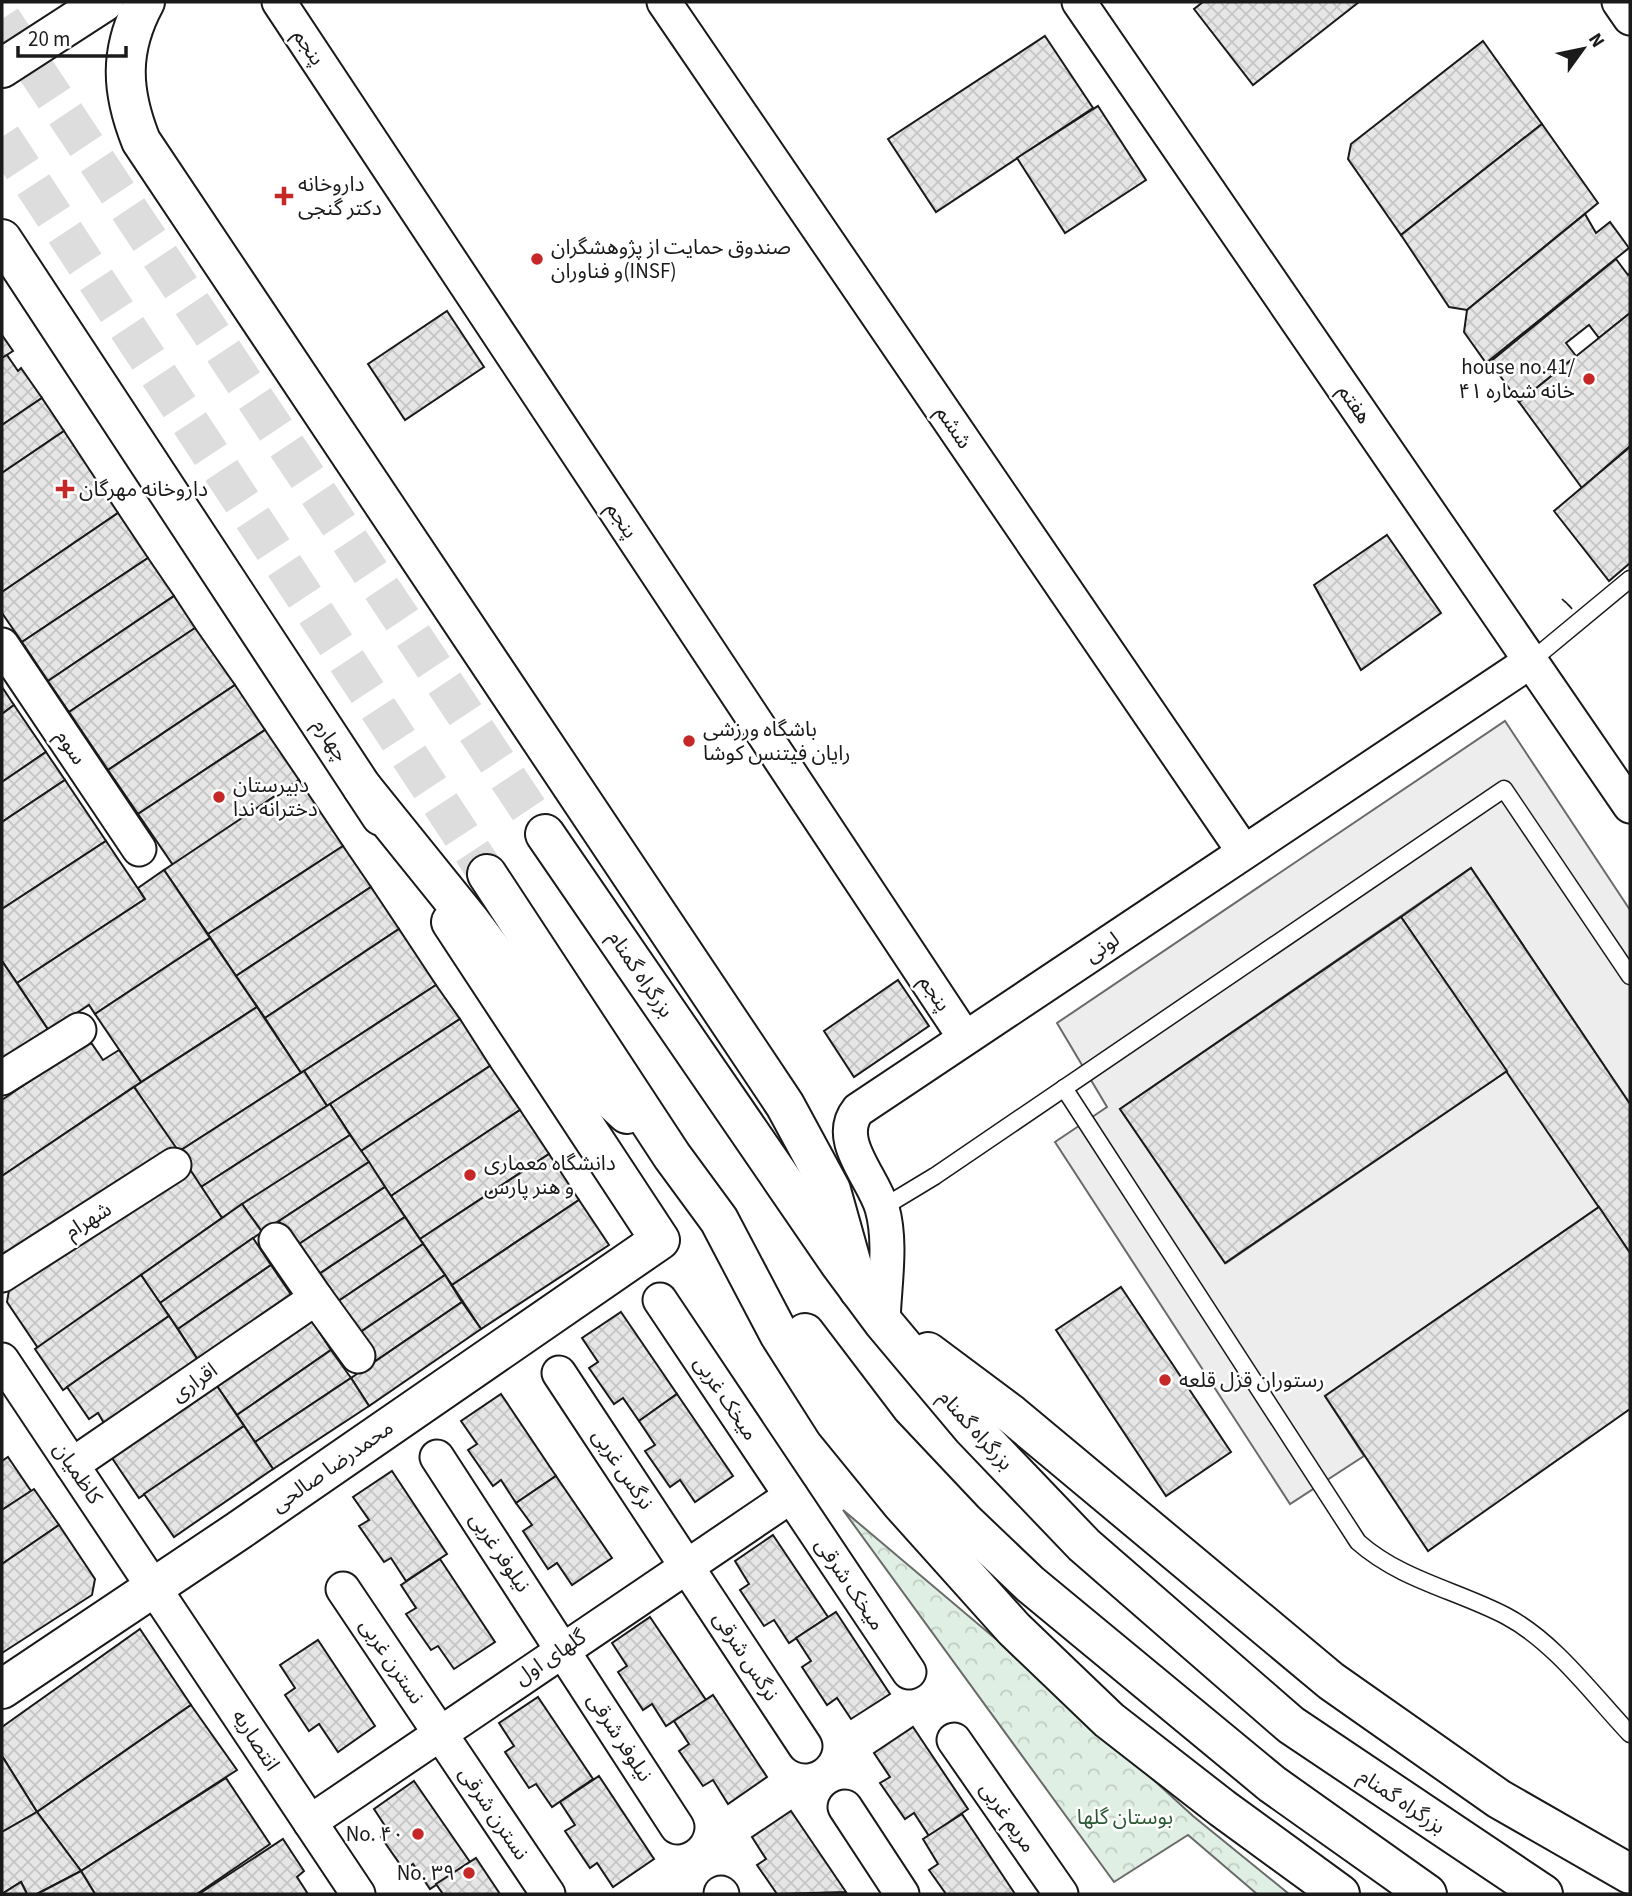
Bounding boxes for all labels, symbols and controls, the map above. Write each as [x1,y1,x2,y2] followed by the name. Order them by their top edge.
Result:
[18,14,126,58] scale bar
[1548,14,1618,84] north arrow
[286,23,332,71] street label: پنجم
[28,24,70,54] text: 20 m
[1581,28,1611,53] text: N
[298,169,382,223] place label: داروخانه دکتر گنجی
[276,188,292,204] marker: داروخانه دکتر گنجی
[551,232,791,286] place label: صندوق حمایت از پژوهشگران و فناوران(INSF)
[529,251,545,267] marker: صندوق حمایت از پژوهشگران و فناوران(INSF)
[1458,352,1576,406] place label: house no.41/ خانه شماره ۴۱
[1581,371,1597,387] marker: house no.41/ خانه شماره ۴۱
[1331,378,1379,430] street label: هفتم
[929,399,979,455] street label: ششم
[79,474,208,504] place label: داروخانه مهرگان
[57,481,73,497] marker: داروخانه مهرگان
[599,496,645,544] street label: پنجم
[1553,589,1581,619] street label: ۱
[305,712,356,768] street label: چهارم
[703,714,850,768] place label: باشگاه ورزشی رایان فیتنس کوشا
[48,723,94,771] street label: سوم
[681,733,697,749] marker: باشگاه ورزشی رایان فیتنس کوشا
[233,770,318,824] place label: دبیرستان دخترانه ندا
[211,789,227,805] marker: دبیرستان دخترانه ندا
[600,924,681,1024] street label: بزرگراه گمنام
[1078,924,1126,970] street label: لونی
[912,969,958,1017] street label: پنجم
[484,1148,616,1202] place label: دانشگاه معماری و هنر پارس
[462,1167,478,1183] marker: دانشگاه معماری و هنر پارس
[59,1194,118,1247] street label: شهرام
[687,1350,765,1446] street label: میخک غربی
[165,1355,223,1409] street label: اقراری
[1179,1365,1324,1395] place label: رستوران قزل قلعه
[1157,1372,1173,1388] marker: رستوران قزل قلعه
[931,1383,1020,1478] street label: بزرگراه گمنام
[265,1413,399,1519] street label: محمدرضا صالحی
[585,1422,661,1516] street label: نرگس غربی
[46,1436,110,1510] street label: کاظمیان
[462,1506,538,1598] street label: نیلوفر غربی
[808,1532,892,1636] street label: میخک شرقی
[706,1605,786,1707] street label: نرگس شرقی
[352,1612,432,1710] street label: نسترن غربی
[508,1622,592,1692] street label: گلهای اول
[580,1687,660,1787] street label: نیلوفر شرقی
[225,1703,287,1777] street label: انتصاریه
[452,1760,536,1866] street label: نسترن شرقی
[1352,1761,1452,1842] street label: بزرگراه گمنام
[973,1775,1043,1859] street label: مریم غربی
[1077,1802,1173,1832] park label: بوستان گلها
[346,1819,404,1849] place label: No. ۴۰
[410,1826,426,1842] marker: No. ۴۰
[397,1858,455,1888] place label: No. ۳۹
[461,1865,477,1881] marker: No. ۳۹

